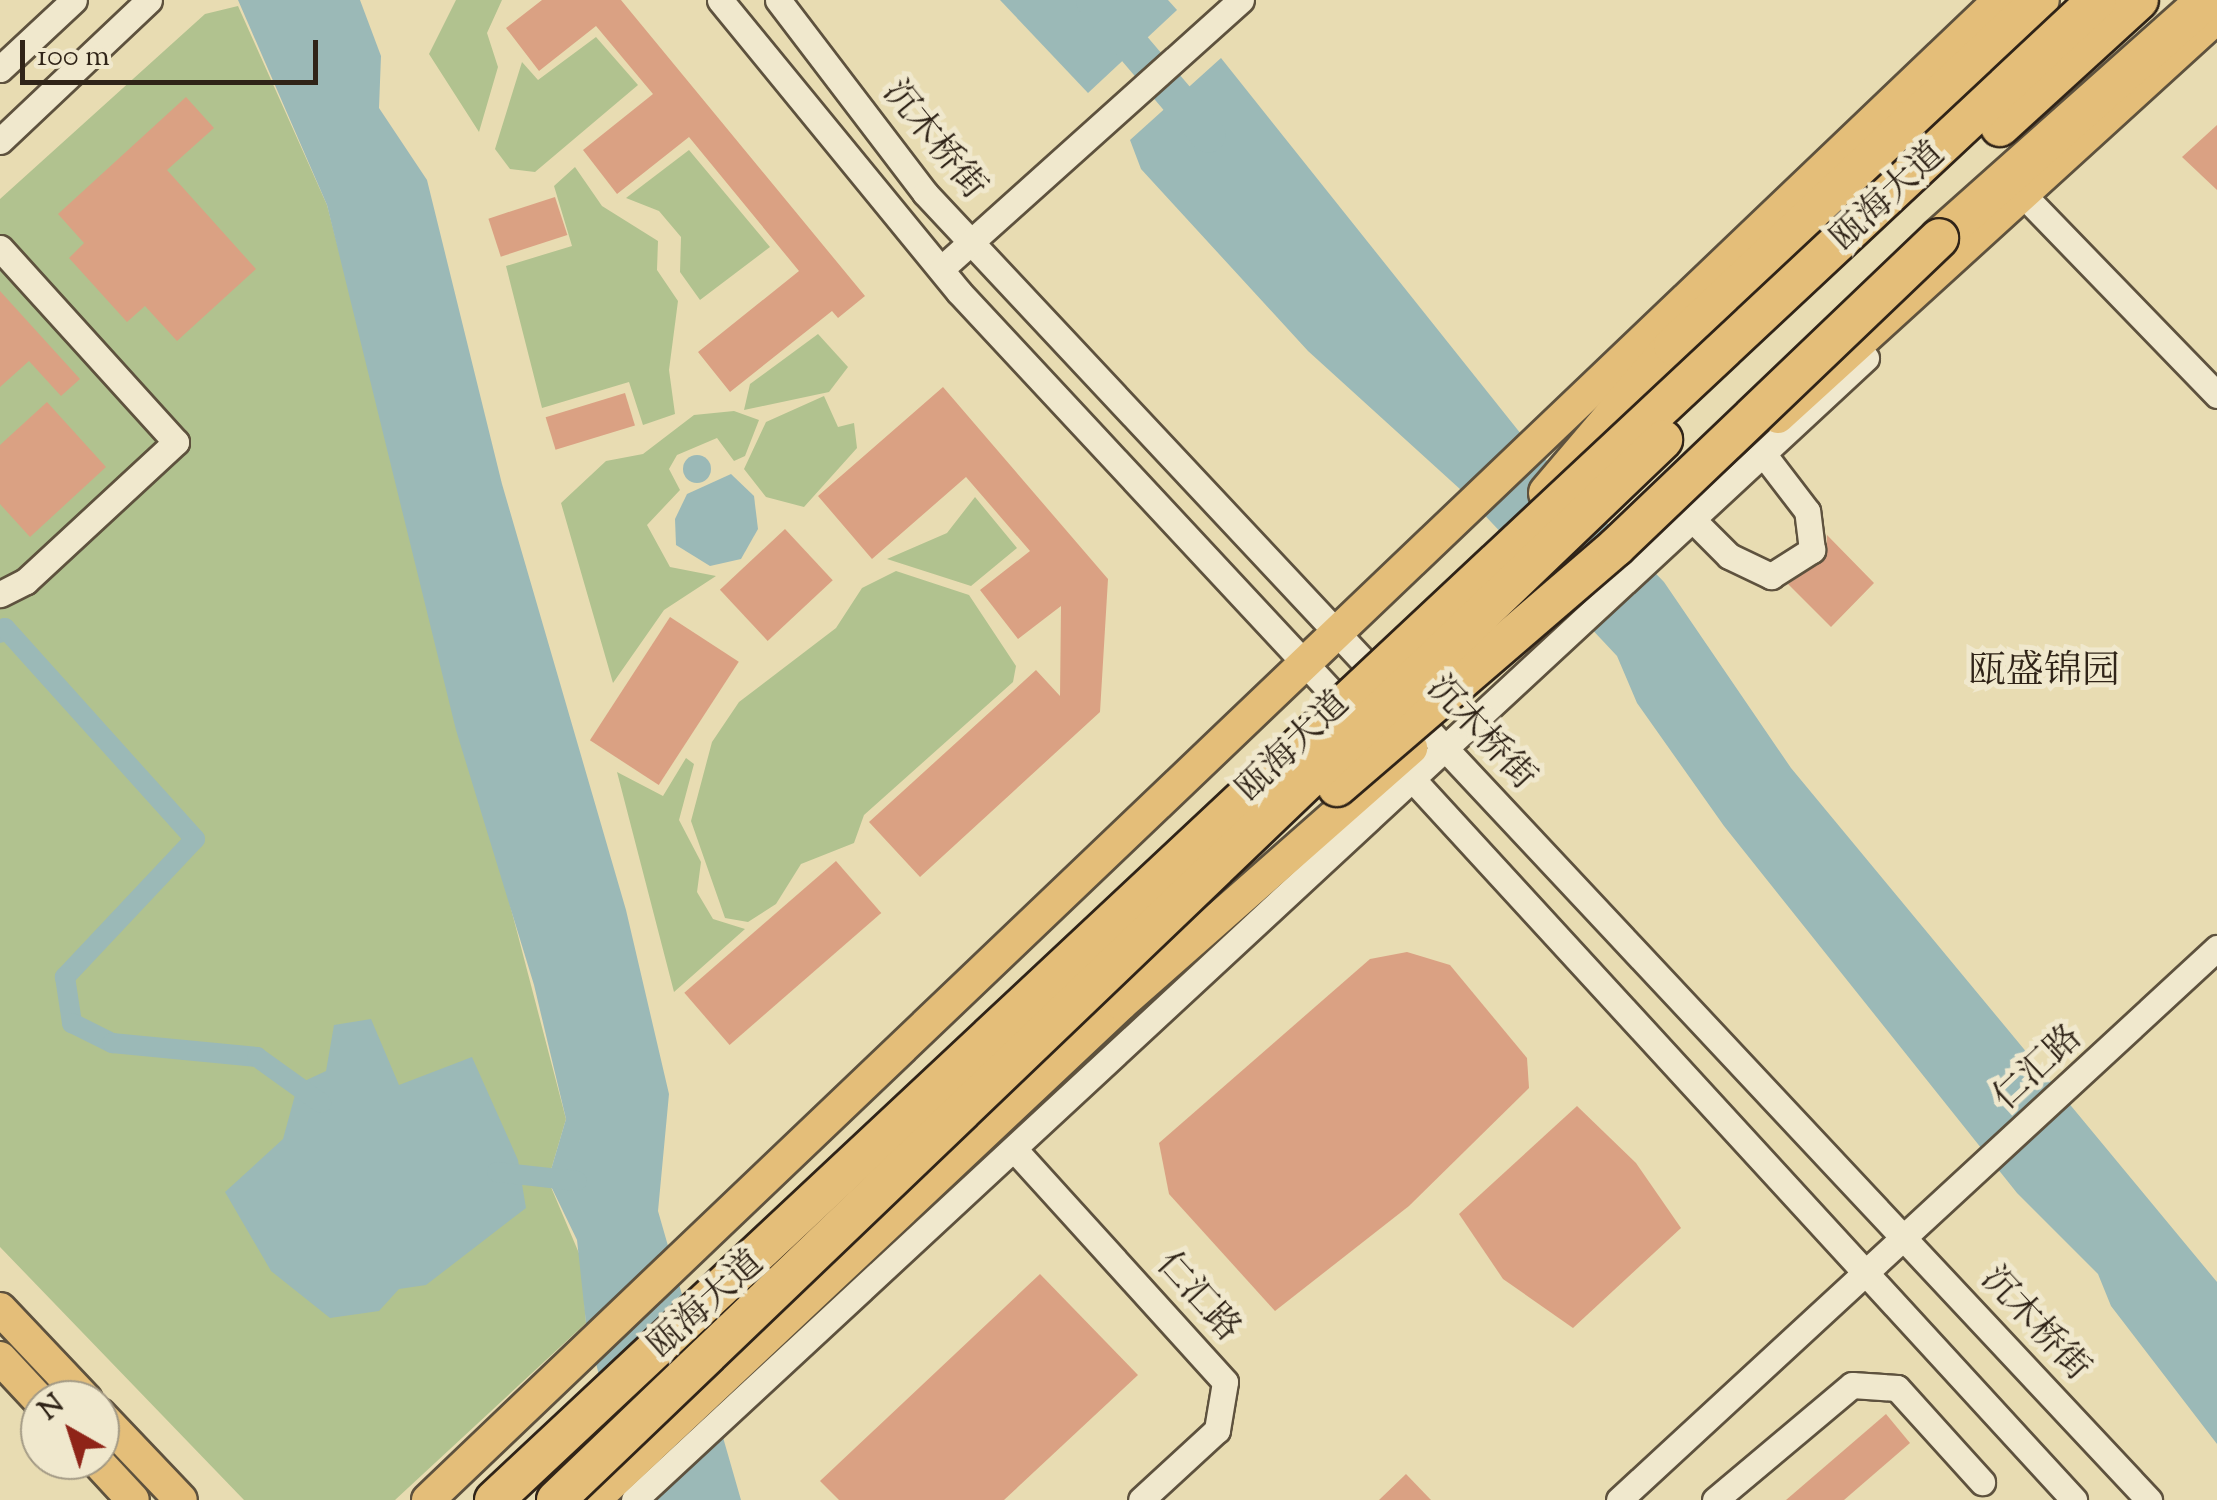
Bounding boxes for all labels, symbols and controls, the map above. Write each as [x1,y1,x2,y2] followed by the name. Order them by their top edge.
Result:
[25,20,322,82] scale bar
[37,36,110,79] text: 100 m
[873,73,993,209] street label: 沉木桥街
[1823,135,1955,261] street label: 瓯海大道
[1968,651,2120,697] district label: 瓯盛锦园
[1417,668,1543,800] street label: 沉木桥街
[1229,684,1359,812] street label: 瓯海大道
[1986,1018,2092,1120] street label: 仁汇路
[641,1244,773,1368] street label: 瓯海大道
[1146,1245,1248,1351] street label: 仁汇路
[1971,1259,2097,1391] street label: 沉木桥街
[20,1380,120,1480] north arrow
[31,1386,74,1431] text: N

